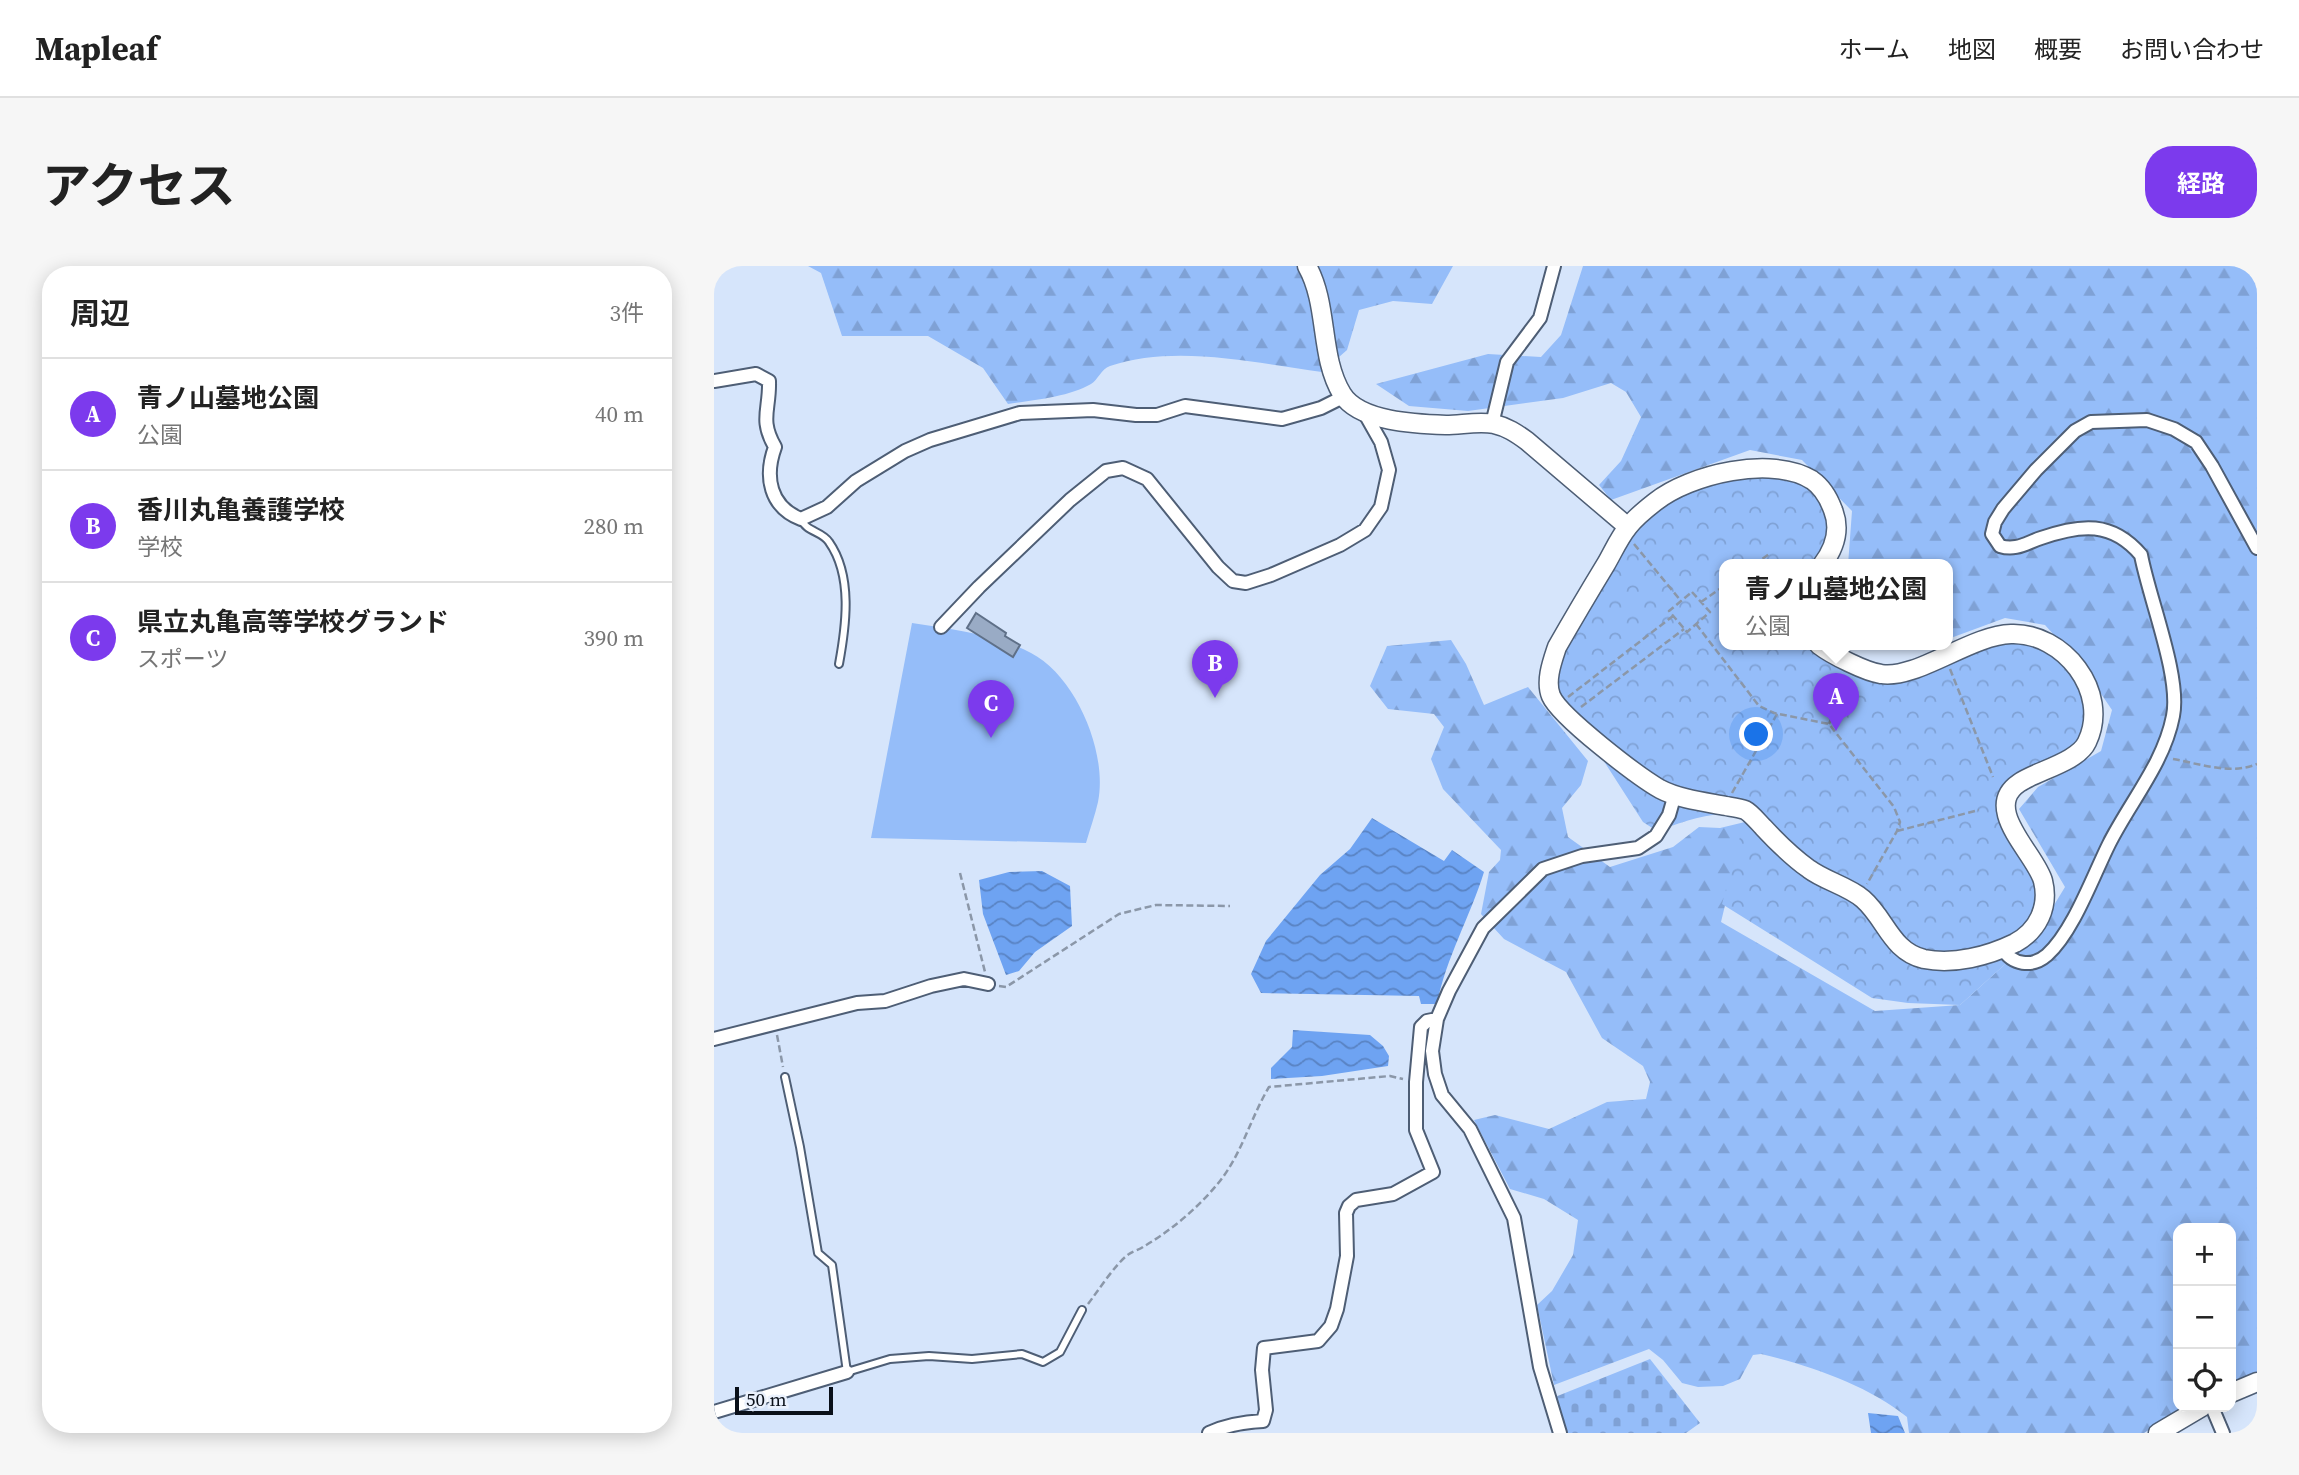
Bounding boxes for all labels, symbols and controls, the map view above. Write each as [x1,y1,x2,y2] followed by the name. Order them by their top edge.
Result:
[35,26,158,71] text: Mapleaf
[1839,33,1910,66] text: ホーム
[1948,33,1996,66] text: 地図
[2034,33,2082,66] text: 概要
[2120,33,2264,66] text: お問い合わせ
[2145,146,2257,218] button: 経路
[42,152,236,219] text: アクセス
[70,293,130,334] text: 周辺
[610,297,644,329] text: 3件
[137,380,319,416] text: 青ノ山墓地公園
[85,398,101,430] text: A
[595,398,644,430] text: 40 m
[137,419,183,451] text: 公園
[137,492,345,528] text: 香川丸亀養護学校
[86,510,100,542] text: B
[583,510,644,542] text: 280 m
[137,531,183,563] text: 学校
[1719,559,1953,650] popup
[1745,571,1927,607] text: 青ノ山墓地公園
[137,604,449,640] text: 県立丸亀高等学校グランド
[1745,610,1791,642] text: 公園
[86,622,100,654] text: C
[583,622,644,654] text: 390 m
[1192,640,1238,698] pin: B
[137,643,229,675] text: スポーツ
[1813,673,1859,731] pin: A
[968,680,1014,738] pin: C
[1739,717,1773,751] your location
[2173,1223,2236,1412] map controls
[2173,1223,2236,1286] button: +
[2173,1286,2236,1349] button: −
[2173,1349,2236,1412] button: locate
[735,1384,833,1416] scale bar
[746,1386,787,1412] text: 50 m

